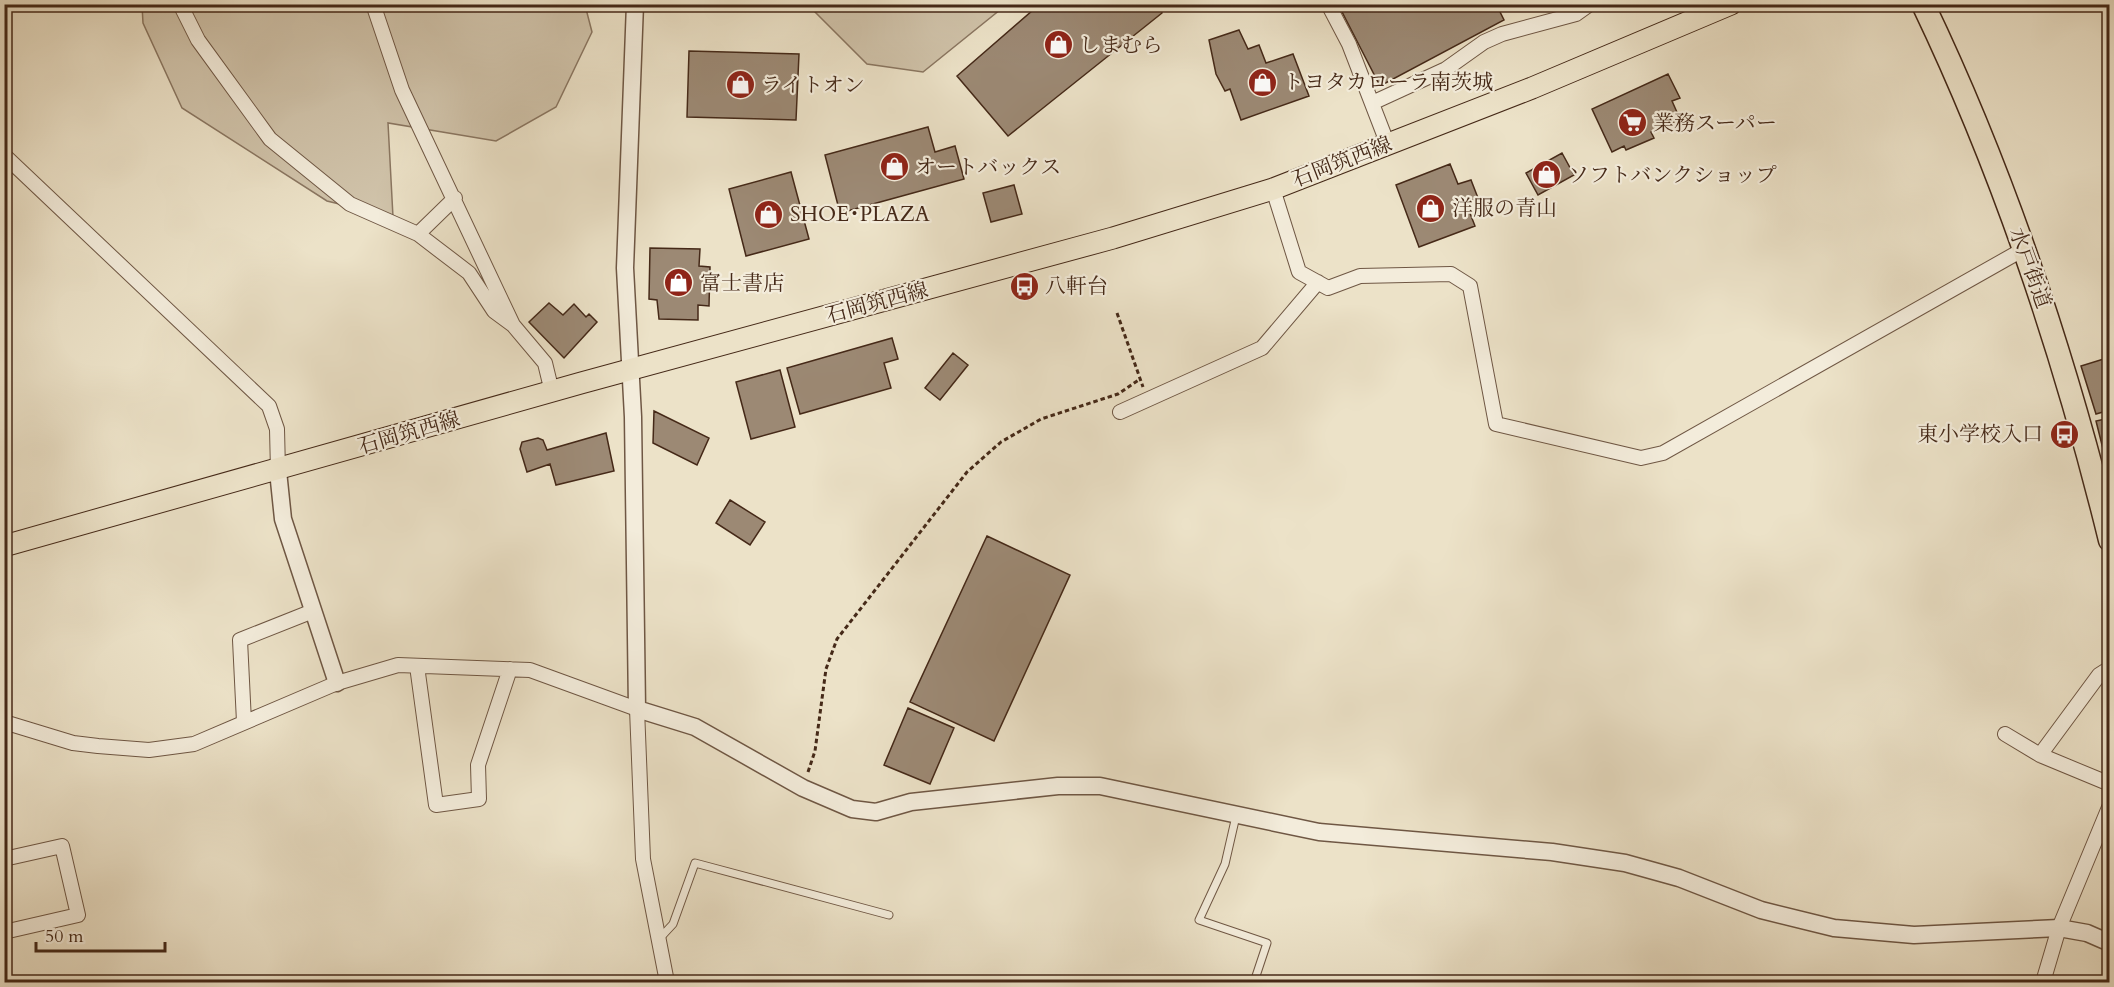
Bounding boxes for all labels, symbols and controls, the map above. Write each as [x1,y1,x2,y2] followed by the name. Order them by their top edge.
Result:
[1042,29,1074,61] shop icon: しまむら
[1079,31,1163,60] place label: しまむら
[1246,66,1278,98] shop icon: トヨタカローラ南茨城
[1283,68,1493,97] place label: トヨタカローラ南茨城
[724,69,756,101] shop icon: ライトオン
[761,71,865,100] place label: ライトオン
[1616,107,1648,139] supermarket icon: 業務スーパー
[1653,109,1777,138] place label: 業務スーパー
[1288,130,1396,194] street label: 石岡筑西線
[878,151,910,183] shop icon: オートバックス
[915,153,1061,182] place label: オートバックス
[1531,159,1563,191] shop icon: ソフトバンクショップ
[1568,161,1777,190] place label: ソフトバンクショップ
[1415,192,1447,224] shop icon: 洋服の青山
[1452,194,1557,223] place label: 洋服の青山
[753,198,785,230] shop icon: SHOE･PLAZA
[790,200,930,229] place label: SHOE･PLAZA
[2002,224,2058,312] street label: 水戸街道
[663,267,695,299] shop icon: 富士書店
[700,269,784,298] place label: 富士書店
[1008,270,1040,302] bus stop icon: 八軒台
[1045,272,1108,301] place label: 八軒台
[823,275,931,331] street label: 石岡筑西線
[355,405,463,461] street label: 石岡筑西線
[2048,418,2080,450] bus stop icon: 東小学校入口
[1917,420,2043,449] place label: 東小学校入口
[36,915,165,953] scale bar
[45,924,84,949] text: 50 m

